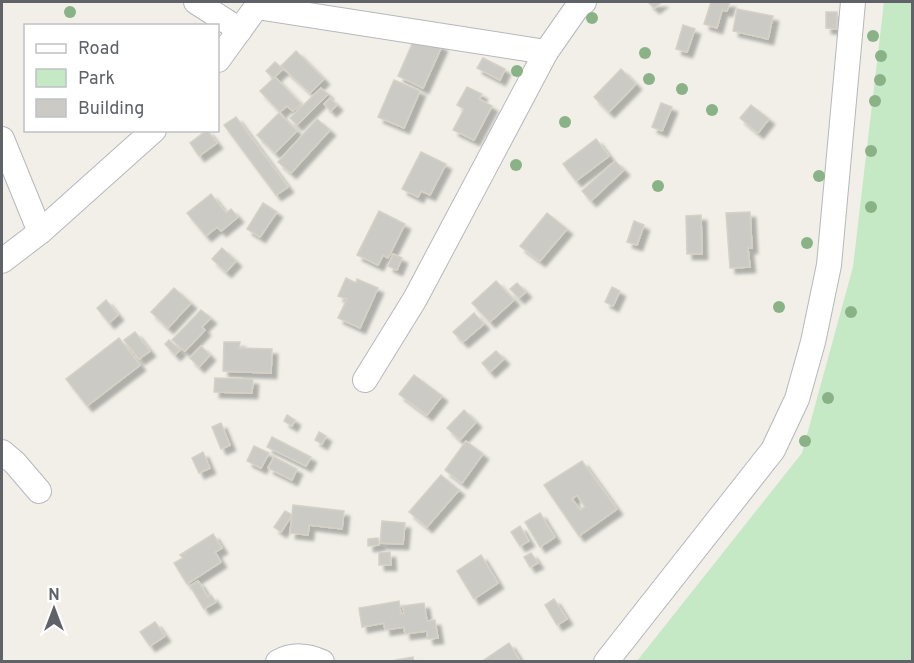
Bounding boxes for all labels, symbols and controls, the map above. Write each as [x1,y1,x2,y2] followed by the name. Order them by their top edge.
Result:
[24,24,219,132] legend
[78,38,120,61] text: Road
[78,68,115,91] text: Park
[78,98,144,121] text: Building
[24,579,84,639] north arrow
[48,586,60,606] text: N

